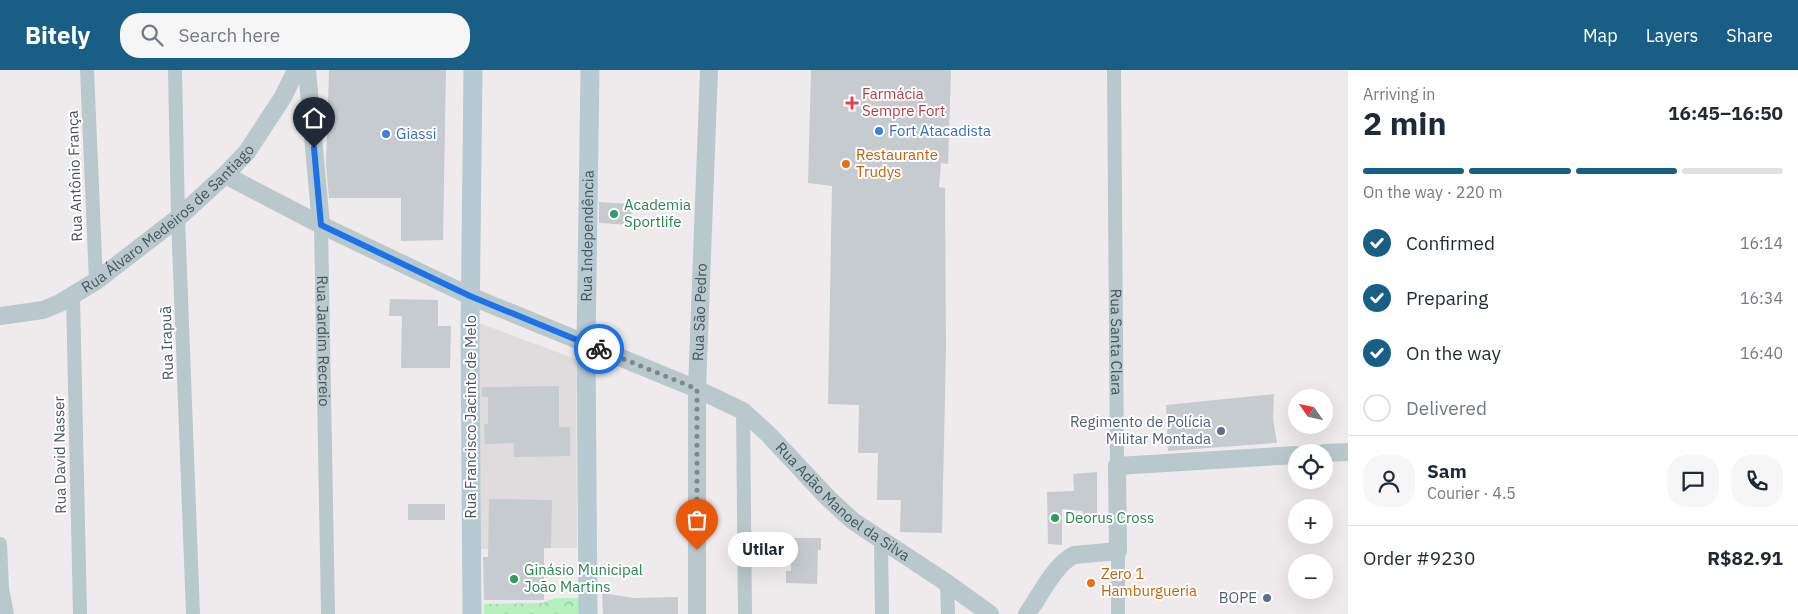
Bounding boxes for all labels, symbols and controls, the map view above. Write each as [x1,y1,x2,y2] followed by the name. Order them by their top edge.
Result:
[120,13,470,58] search box
[25,19,90,51] text: Bitely
[138,21,166,49] icon: search
[178,23,280,47] text: Search here
[1583,24,1618,47] text: Map
[1646,24,1698,47] text: Layers
[1726,24,1773,47] text: Share
[862,84,945,120] place label: Farmácia Sempre Fort
[1363,84,1435,104] text: Arriving in
[293,97,335,148] pin
[846,97,858,109] marker: Farmácia Sempre Fort
[1668,101,1783,125] text: 16:45–16:50
[1363,102,1447,144] text: 2 min
[300,104,328,132] icon: home
[63,110,86,242] street label: Rua Antônio França
[889,121,991,140] place label: Fort Atacadista
[396,124,436,143] place label: Giassi
[873,125,885,137] marker: Fort Atacadista
[380,128,392,140] marker: Giassi
[78,141,258,297] street label: Rua Álvaro Medeiros de Santiago
[856,145,938,181] place label: Restaurante Trudys
[840,158,852,170] marker: Restaurante Trudys
[577,170,598,302] street label: Rua Independência
[1363,182,1502,202] text: On the way · 220 m
[624,195,691,231] place label: Academia Sportlife
[608,208,620,220] marker: Academia Sportlife
[1363,229,1391,257] icon: check
[1406,231,1495,255] text: Confirmed
[1740,233,1783,253] text: 16:14
[688,263,711,361] street label: Rua São Pedro
[313,275,334,407] street label: Rua Jardim Recreio
[1363,284,1391,312] icon: check
[1406,286,1488,310] text: Preparing
[1740,288,1783,308] text: 16:34
[1107,289,1126,395] street label: Rua Santa Clara
[156,306,177,381] street label: Rua Irapuã
[461,315,480,519] street label: Rua Francisco Jacinto de Melo
[574,324,624,374] courier
[585,335,613,363] icon: bike
[1363,339,1391,367] icon: check
[1406,341,1501,365] text: On the way
[1740,343,1783,363] text: 16:40
[1288,389,1332,434] north arrow
[1288,389,1333,599] map controls
[49,395,70,514] street label: Rua David Nasser
[1406,396,1487,420] text: Delivered
[1070,412,1211,448] place label: Regimento de Polícia Militar Montada
[1215,425,1227,437] marker: Regimento de Polícia Militar Montada
[772,438,914,565] street label: Rua Adão Manoel da Silva
[1288,444,1333,489] button: locate
[1363,455,1415,507] button: person
[1667,455,1719,507] button: chat
[1731,455,1783,507] button: phone
[1427,459,1467,483] text: Sam
[1427,483,1516,503] text: Courier · 4.5
[676,499,718,550] pin
[1288,499,1333,544] button: +
[683,506,711,534] icon: bag
[1065,508,1154,527] place label: Deorus Cross
[1049,512,1061,524] marker: Deorus Cross
[727,532,797,568] callout: Utilar
[742,539,784,559] text: Utilar
[1363,546,1475,570] text: Order #9230
[1707,546,1783,570] text: R$82.91
[1288,554,1333,599] button: −
[524,560,643,596] place label: Ginásio Municipal João Martins
[1101,564,1197,600] place label: Zero 1 Hamburgueria
[508,573,520,585] marker: Ginásio Municipal João Martins
[1085,577,1097,589] marker: Zero 1 Hamburgueria
[1219,588,1257,607] place label: BOPE
[1261,592,1273,604] marker: BOPE

